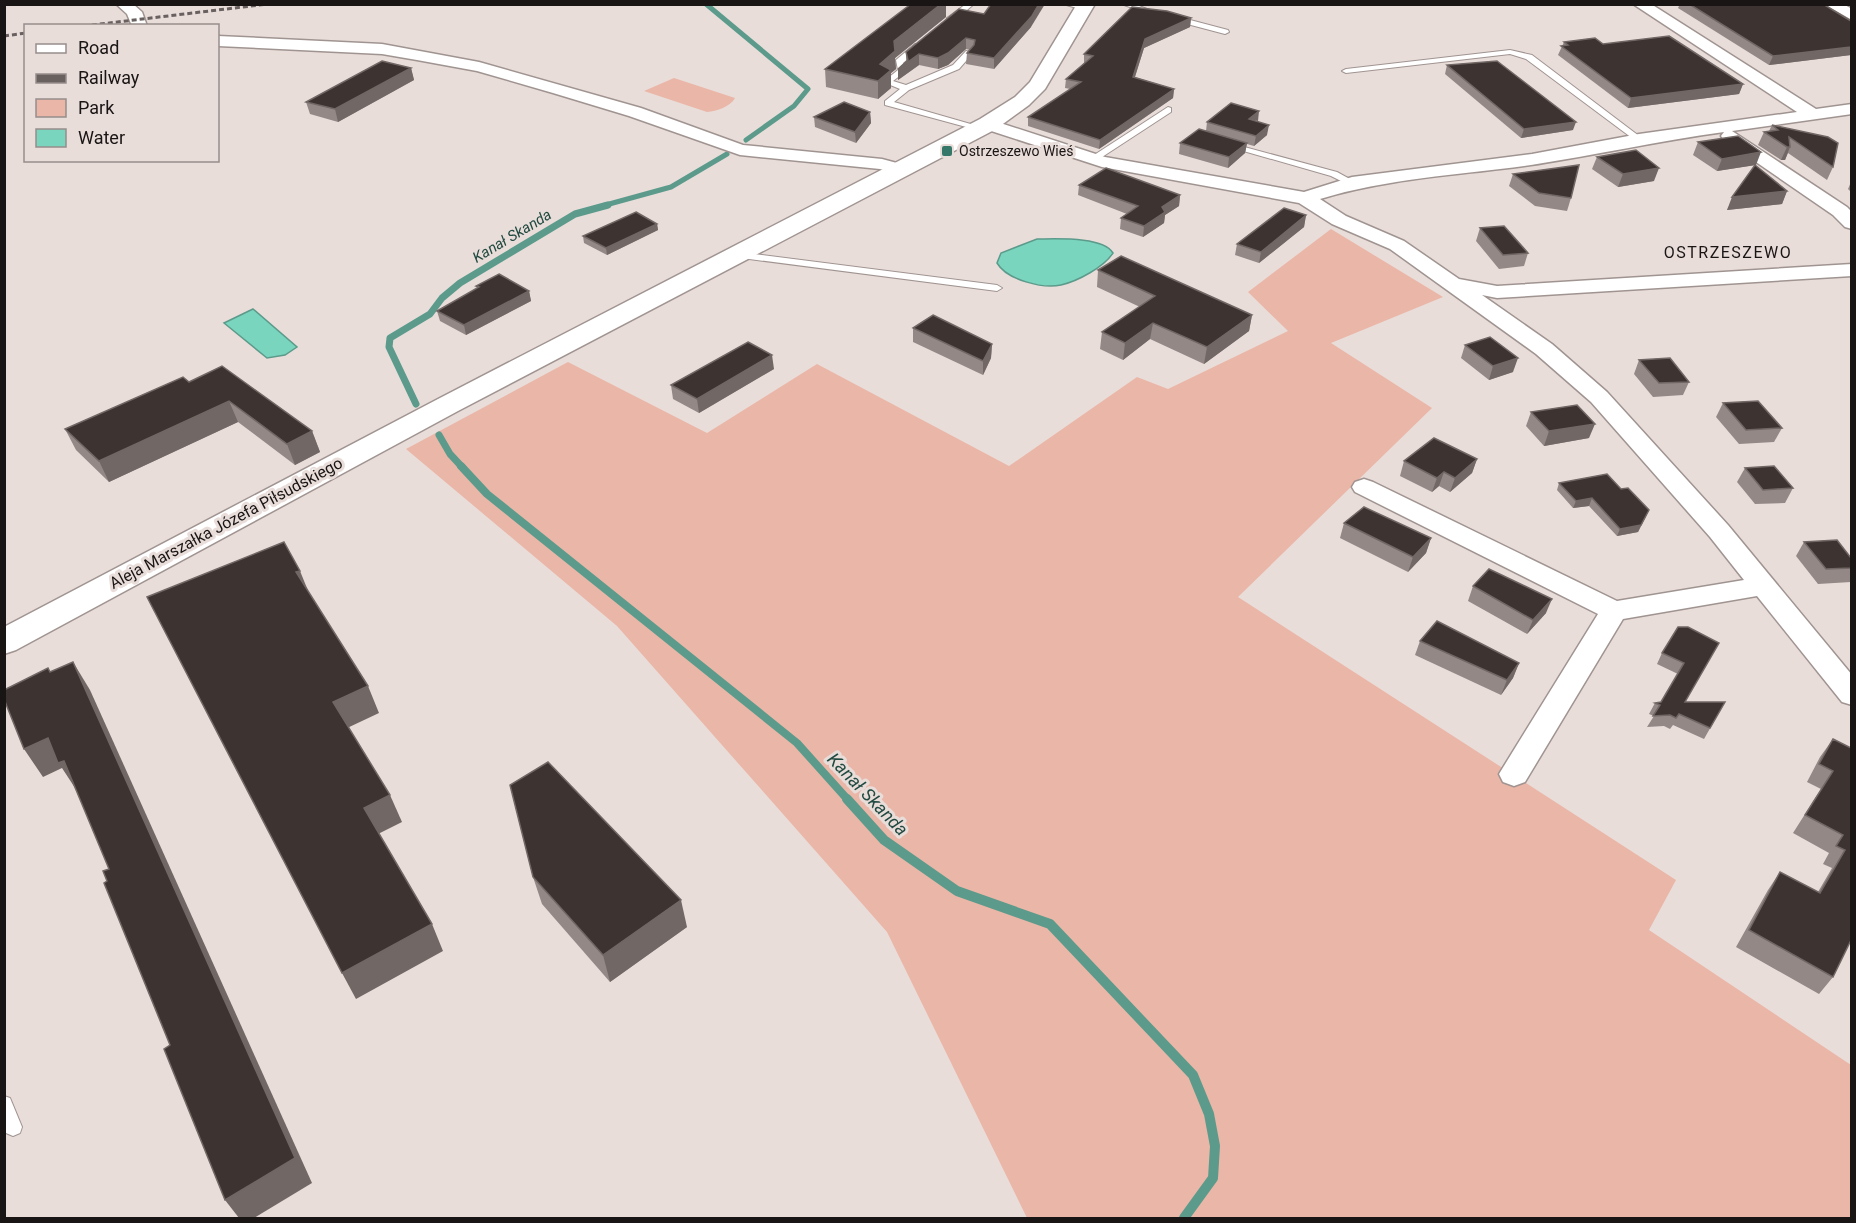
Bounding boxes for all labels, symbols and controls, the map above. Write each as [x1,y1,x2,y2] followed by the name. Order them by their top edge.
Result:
[24,24,219,162] legend
[78,37,119,58] text: Road
[78,67,140,88] text: Railway
[78,97,115,118] text: Park
[78,127,125,148] text: Water
[959,143,1073,159] place label: Ostrzeszewo Wieś
[940,144,954,158] marker: Ostrzeszewo Wieś
[469,205,555,267] water label: Kanał Skanda
[1664,243,1792,262] district label: OSTRZESZEWO
[106,453,346,593] street label: Aleja Marszałka Józefa Piłsudskiego
[823,748,913,840] water label: Kanał Skanda

